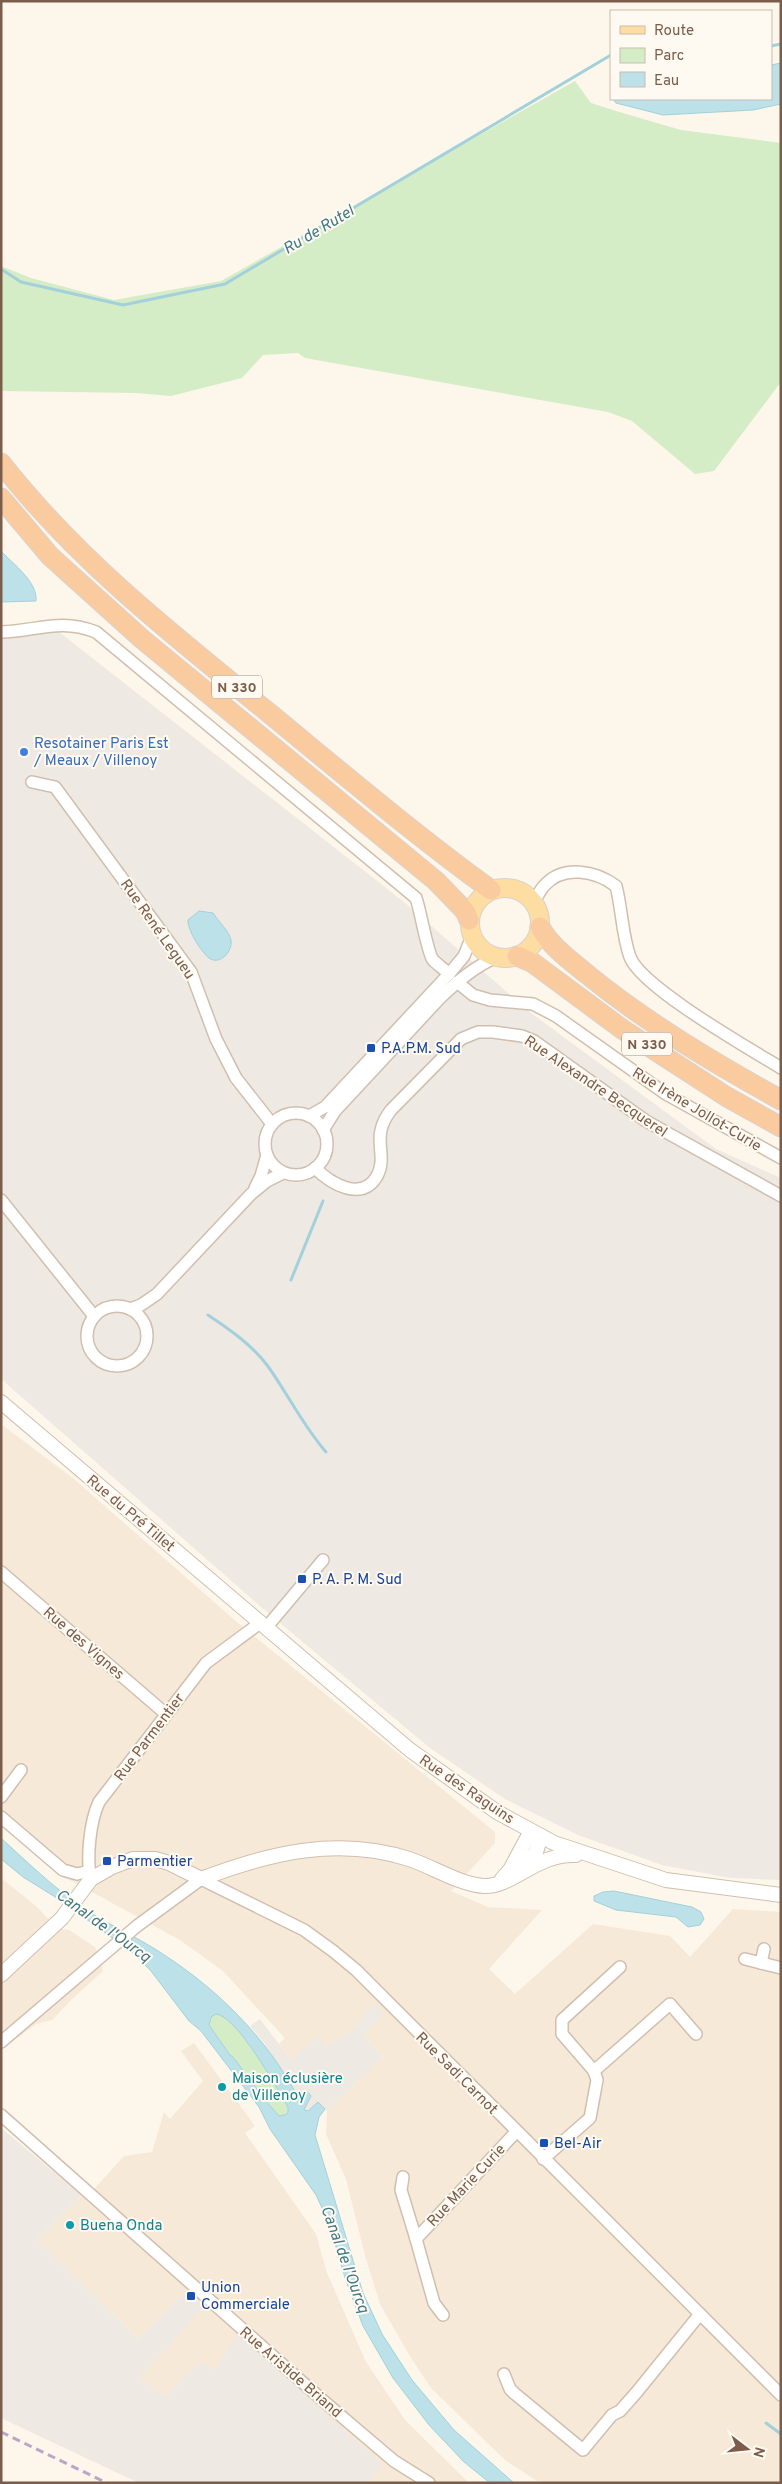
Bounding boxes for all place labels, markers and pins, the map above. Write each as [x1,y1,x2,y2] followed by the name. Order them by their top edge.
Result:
[33,735,169,771] place label: Resotainer Paris Est / Meaux / Villenoy
[18,746,30,758] marker: Resotainer Paris Est / Meaux / Villenoy
[381,1040,461,1059] place label: P.A.P.M. Sud
[365,1042,377,1054] marker: P.A.P.M. Sud
[312,1571,402,1590] place label: P. A. P. M. Sud
[296,1573,308,1585] marker: P. A. P. M. Sud
[117,1853,193,1872] place label: Parmentier
[101,1855,113,1867] marker: Parmentier
[232,2070,343,2106] place label: Maison éclusière de Villenoy
[216,2081,228,2093] marker: Maison éclusière de Villenoy
[554,2135,602,2154] place label: Bel-Air
[538,2137,550,2149] marker: Bel-Air
[80,2217,162,2236] place label: Buena Onda
[64,2219,76,2231] marker: Buena Onda
[201,2279,290,2315] place label: Union Commerciale
[185,2290,197,2302] marker: Union Commerciale

